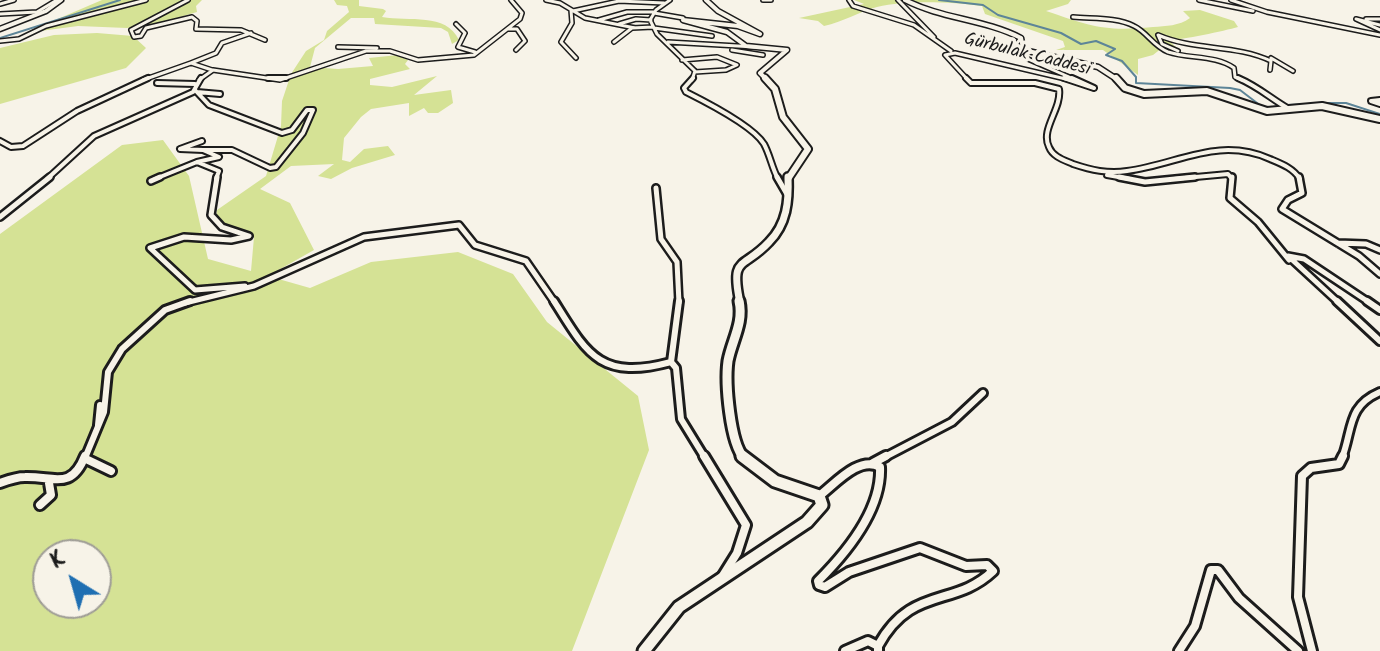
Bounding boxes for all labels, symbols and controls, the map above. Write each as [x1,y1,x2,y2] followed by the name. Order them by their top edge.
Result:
[962,30,1092,82] street label: Gürbulak Caddesi
[32,539,112,619] north arrow
[43,543,74,579] text: K

